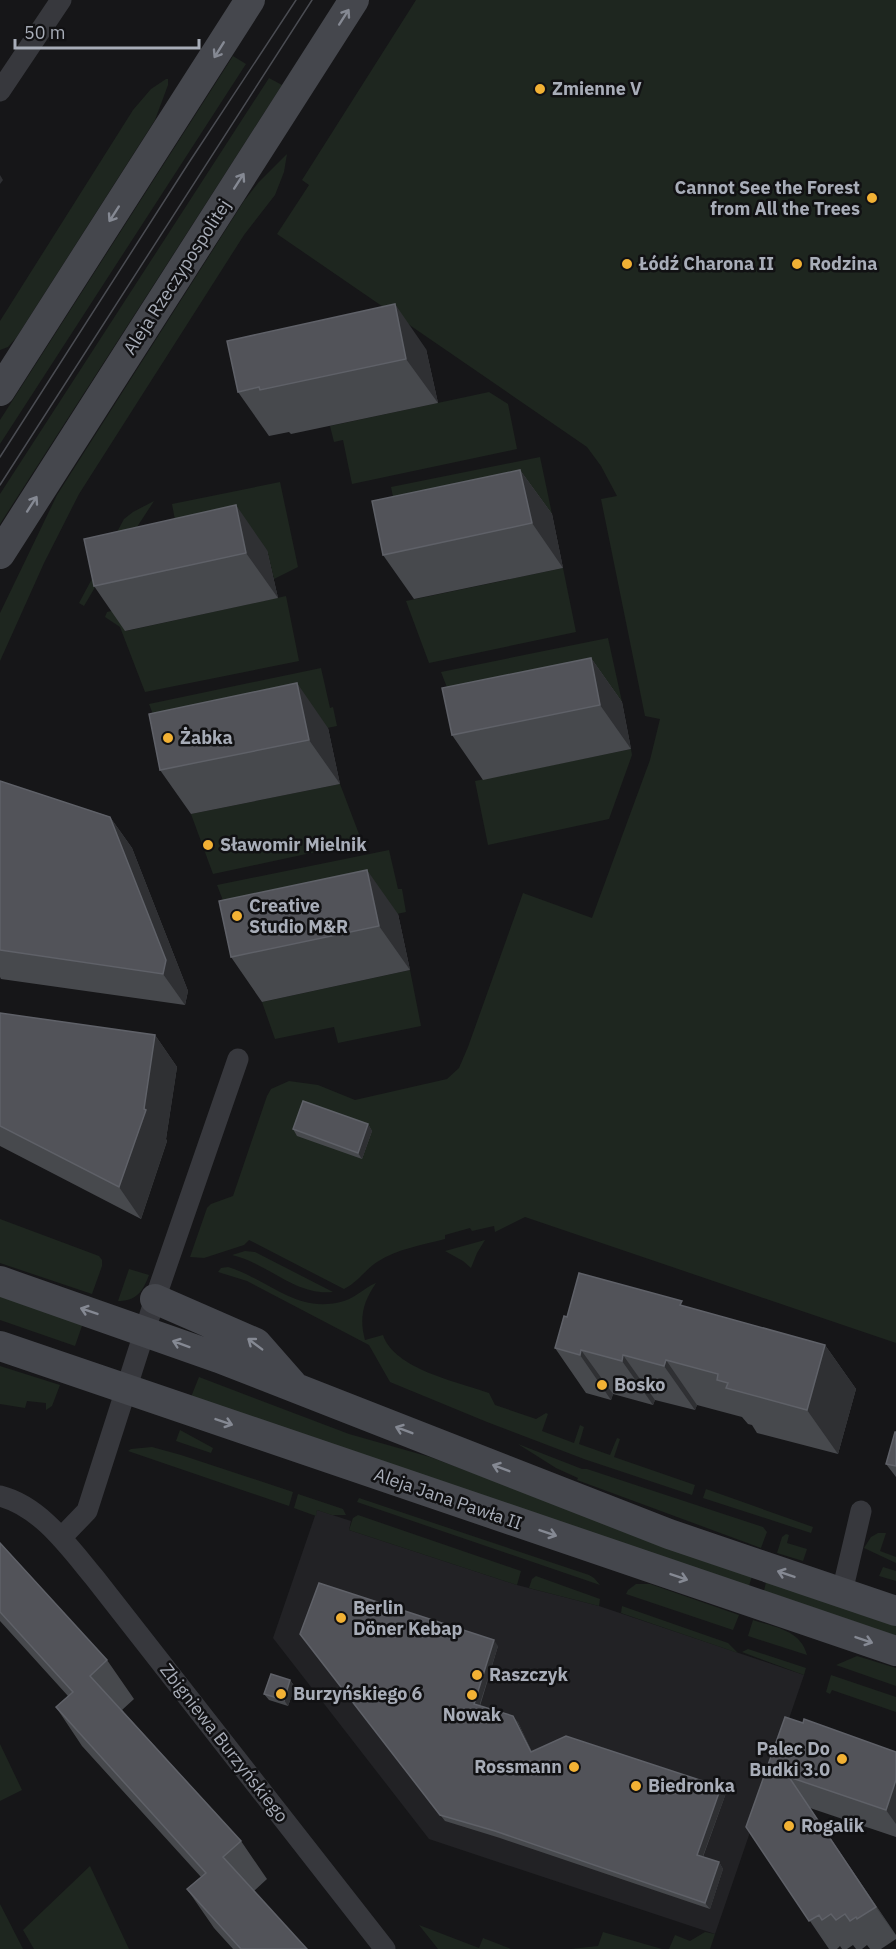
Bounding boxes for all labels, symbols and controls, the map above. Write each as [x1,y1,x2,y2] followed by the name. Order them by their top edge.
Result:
[337,8,350,25] one-way arrow
[15,12,200,50] scale bar
[24,21,66,44] text: 50 m
[213,41,225,57] one-way arrow
[552,77,642,100] place label: Zmienne V
[533,82,547,96] marker: Zmienne V
[233,173,245,190] one-way arrow
[674,176,860,220] place label: Cannot See the Forest from All the Trees
[865,191,879,205] marker: Cannot See the Forest from All the Trees
[118,195,235,359] street label: Aleja Rzeczypospolitej
[108,205,120,222] one-way arrow
[638,252,774,275] place label: Łódź Charona II
[809,252,877,275] place label: Rodzina
[620,257,634,271] marker: Łódź Charona II
[790,257,804,271] marker: Rodzina
[26,496,38,513] one-way arrow
[180,726,233,749] place label: Żabka
[161,731,175,745] marker: Żabka
[220,833,367,856] place label: Sławomir Mielnik
[201,838,215,852] marker: Sławomir Mielnik
[249,894,348,938] place label: Creative Studio M&R
[230,909,244,923] marker: Creative Studio M&R
[80,1305,99,1316] one-way arrow
[172,1337,191,1348] one-way arrow
[247,1338,263,1350] one-way arrow
[614,1373,665,1396] place label: Bosko
[595,1378,609,1392] marker: Bosko
[214,1418,233,1429] one-way arrow
[395,1424,414,1435] one-way arrow
[371,1462,525,1535] street label: Aleja Jana Pawła II
[492,1462,510,1473] one-way arrow
[538,1528,557,1539] one-way arrow
[777,1567,796,1578] one-way arrow
[669,1572,688,1583] one-way arrow
[353,1596,462,1640] place label: Berlin Döner Kebap
[334,1611,348,1625] marker: Berlin Döner Kebap
[854,1635,873,1646] one-way arrow
[155,1659,294,1827] street label: Zbigniewa Burzyńskiego
[489,1663,568,1686] place label: Raszczyk
[470,1668,484,1682] marker: Raszczyk
[293,1682,423,1705] place label: Burzyńskiego 6
[274,1687,288,1701] marker: Burzyńskiego 6
[465,1688,479,1702] marker: Nowak
[443,1703,502,1726] place label: Nowak
[749,1737,830,1781] place label: Palec Do Budki 3.0
[835,1752,849,1766] marker: Palec Do Budki 3.0
[474,1755,562,1778] place label: Rossmann
[567,1760,581,1774] marker: Rossmann
[648,1774,735,1797] place label: Biedronka
[629,1779,643,1793] marker: Biedronka
[801,1814,865,1837] place label: Rogalik
[782,1819,796,1833] marker: Rogalik

